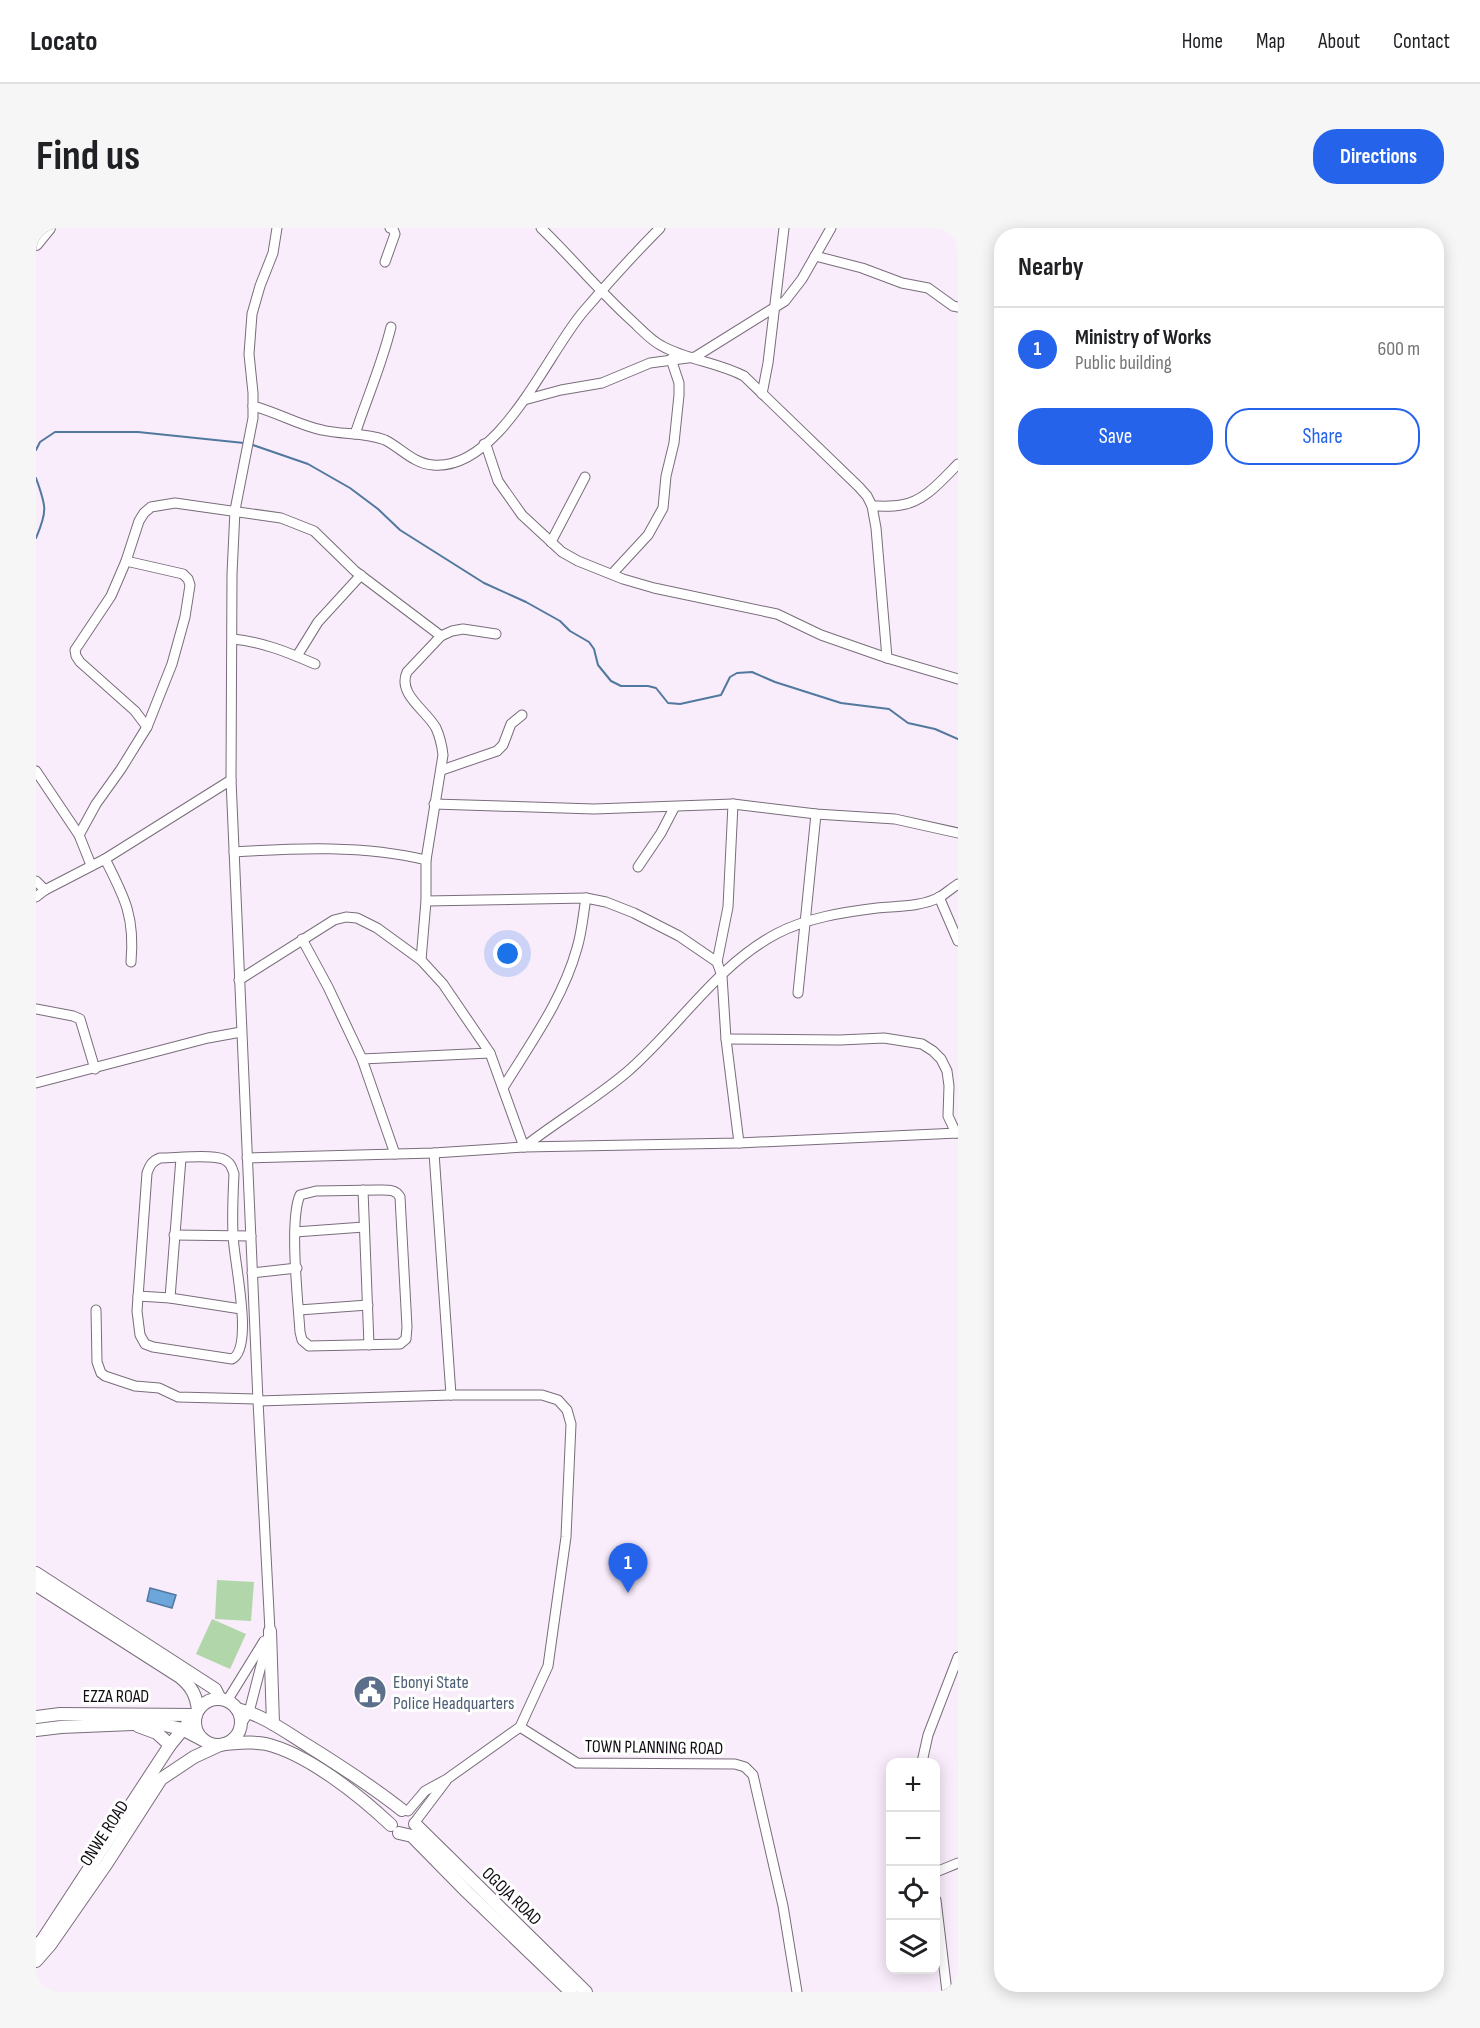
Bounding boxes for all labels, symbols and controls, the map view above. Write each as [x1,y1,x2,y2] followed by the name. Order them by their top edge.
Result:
[30,25,97,58] text: Locato
[1182,29,1223,54] text: Home
[1256,29,1285,54] text: Map
[1318,29,1360,54] text: About
[1393,29,1450,54] text: Contact
[1313,129,1444,184] button: Directions
[36,131,140,182] text: Find us
[1018,252,1084,283] text: Nearby
[1075,324,1211,351] text: Ministry of Works
[1034,337,1041,361] text: 1
[1377,337,1420,361] text: 600 m
[1075,351,1172,375] text: Public building
[1018,408,1213,465] button: Save
[1225,408,1420,465] button: Share
[493,939,522,968] your location
[608,1544,648,1593] pin: 1
[393,1672,514,1714] place label: Ebonyi State Police Headquarters
[352,1674,388,1710] public building icon: Ebonyi State Police Headquarters
[83,1686,149,1707] street label: EZZA ROAD
[585,1736,723,1759] street label: TOWN PLANNING ROAD
[886,1758,940,1974] map controls
[886,1758,940,1812] button: +
[76,1797,133,1870] street label: ONWE ROAD
[886,1812,940,1866] button: −
[478,1863,546,1930] street label: OGOJA ROAD
[886,1866,940,1920] button: locate
[886,1920,940,1974] button: layers

